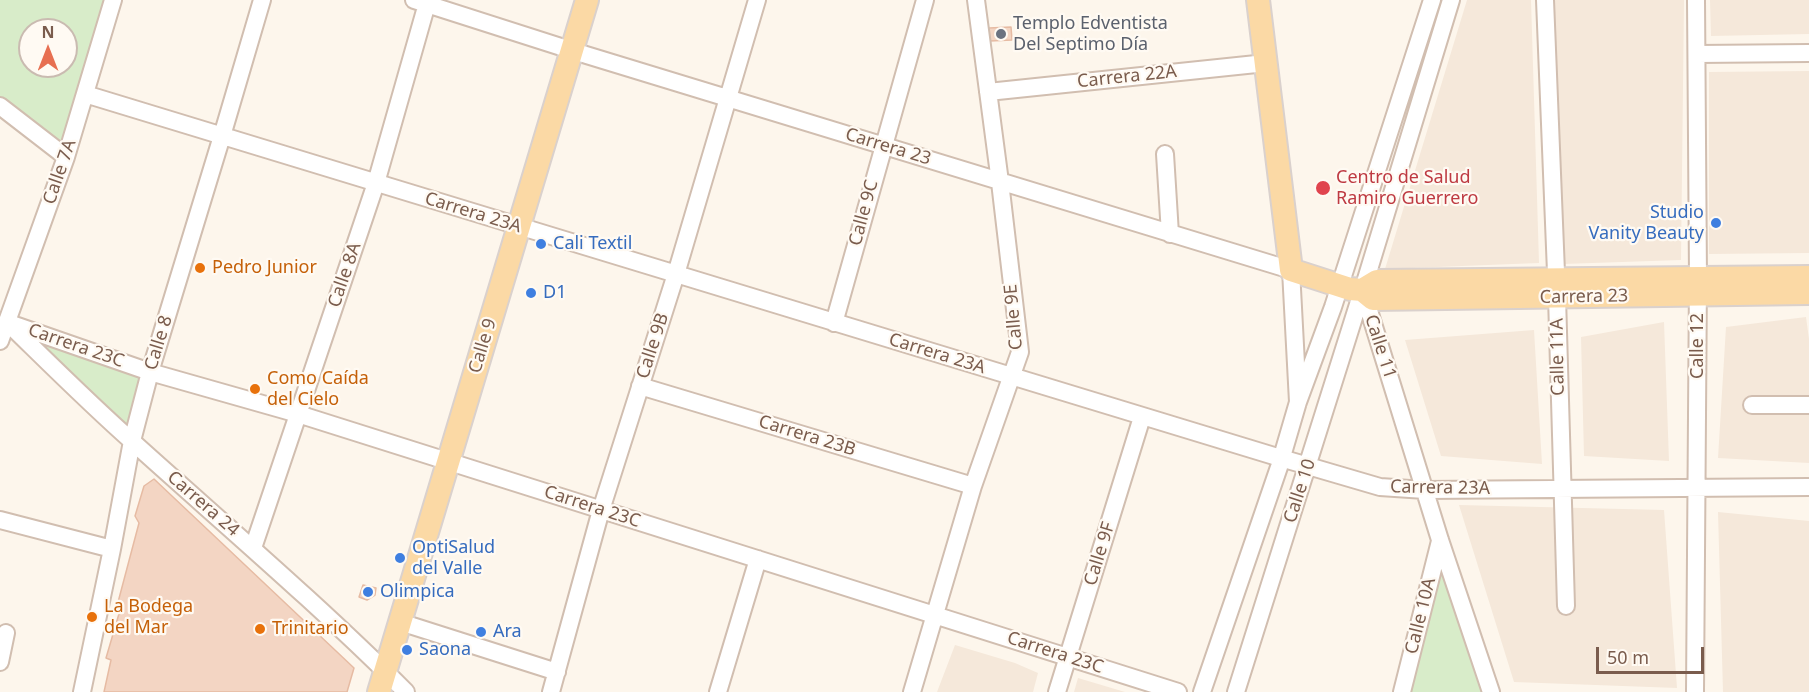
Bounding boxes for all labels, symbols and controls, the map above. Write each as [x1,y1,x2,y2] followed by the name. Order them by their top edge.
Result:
[1013,13,1168,56] place label: Templo Edventista Del Septimo Día
[18,18,78,78] north arrow
[41,21,55,43] text: N
[994,27,1008,41] marker: Templo Edventista Del Septimo Día
[1076,61,1178,93] street label: Carrera 22A
[842,124,934,170] street label: Carrera 23
[39,137,81,207] street label: Calle 7A
[1336,167,1478,210] place label: Centro de Salud Ramiro Guerrero
[845,178,883,248] street label: Calle 9C
[1314,179,1332,197] marker: Centro de Salud Ramiro Guerrero
[422,188,524,238] street label: Carrera 23A
[1589,202,1704,244] place label: Studio Vanity Beauty
[1709,216,1723,230] marker: Studio Vanity Beauty
[553,233,632,255] place label: Cali Textil
[534,237,548,251] marker: Cali Textil
[324,240,366,310] street label: Calle 8A
[212,257,317,279] place label: Pedro Junior
[193,261,207,275] marker: Pedro Junior
[543,282,566,304] place label: D1
[1000,283,1028,351] street label: Calle 9E
[1540,285,1628,309] street label: Carrera 23
[524,286,538,300] marker: D1
[632,311,674,381] street label: Calle 9B
[1360,312,1400,382] street label: Calle 11
[141,313,177,373] street label: Calle 8
[1687,313,1709,379] street label: Calle 12
[465,316,501,376] street label: Calle 9
[1547,318,1569,396] street label: Calle 11A
[25,320,127,372] street label: Carrera 23C
[886,329,988,379] street label: Carrera 23A
[267,368,369,410] place label: Como Caída del Cielo
[248,382,262,396] marker: Como Caída del Cielo
[756,411,858,461] street label: Carrera 23B
[1280,456,1320,526] street label: Calle 10
[162,467,244,541] street label: Carrera 24
[1390,476,1490,500] street label: Carrera 23A
[541,481,643,533] street label: Carrera 23C
[1080,520,1120,588] street label: Calle 9F
[412,537,495,580] place label: OptiSalud del Valle
[393,551,407,565] marker: OptiSalud del Valle
[1401,576,1441,656] street label: Calle 10A
[380,581,455,603] place label: Olimpica
[361,585,375,599] marker: Olimpica
[104,596,193,638] place label: La Bodega del Mar
[85,610,99,624] marker: La Bodega del Mar
[272,618,349,640] place label: Trinitario
[493,621,522,643] place label: Ara
[253,622,267,636] marker: Trinitario
[474,625,488,639] marker: Ara
[1004,627,1106,679] street label: Carrera 23C
[1599,635,1707,673] scale bar
[419,639,471,661] place label: Saona
[400,643,414,657] marker: Saona
[1607,645,1649,669] text: 50 m

